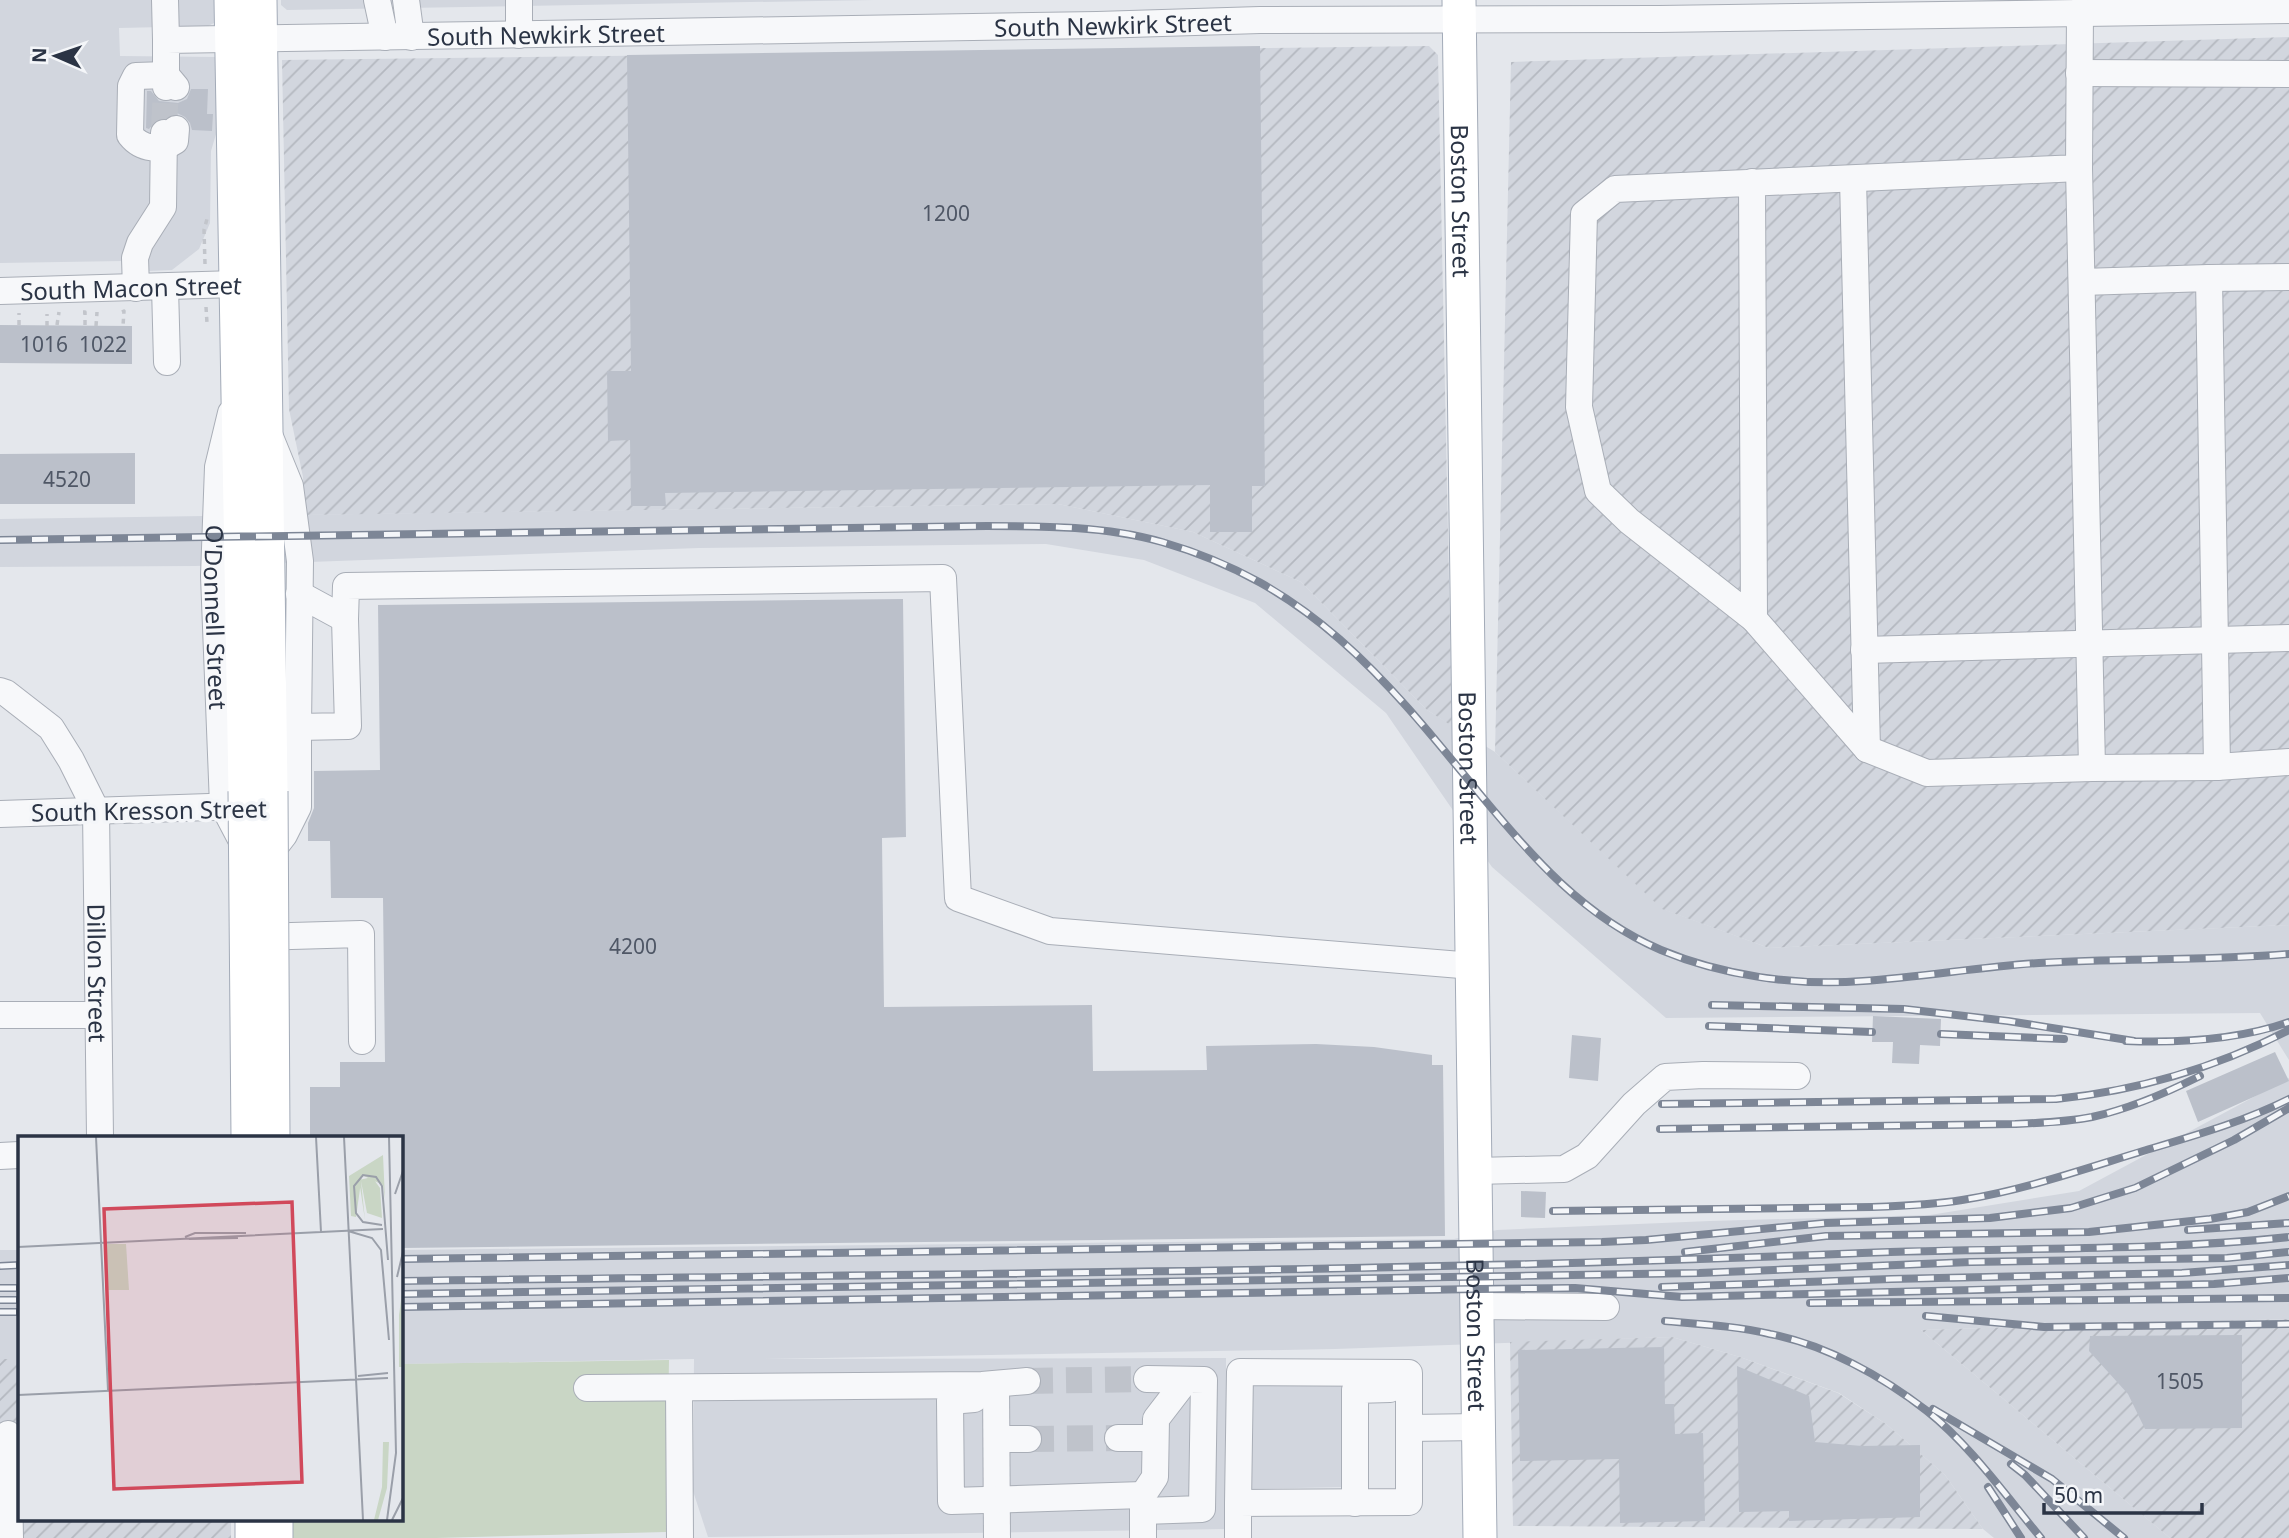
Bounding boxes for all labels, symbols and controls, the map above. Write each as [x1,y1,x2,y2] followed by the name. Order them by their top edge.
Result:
[994,4,1232,43] street label: South Newkirk Street
[427,15,665,52] street label: South Newkirk Street
[21,21,91,91] north arrow
[26,47,52,64] text: N
[1444,124,1479,278] street label: Boston Street
[922,199,970,227] house number: 1200
[20,267,244,307] street label: South Macon Street
[20,330,68,358] house number: 1016
[79,330,127,358] house number: 1022
[43,465,91,493] house number: 4520
[197,524,236,711] street label: O'Donnell Street
[1452,691,1487,845] street label: Boston Street
[31,791,267,829] street label: South Kresson Street
[81,903,115,1043] street label: Dillon Street
[609,932,657,960] house number: 4200
[18,1136,402,1520] inset map
[1460,1258,1495,1412] street label: Boston Street
[2156,1367,2204,1395] house number: 1505
[2044,1472,2202,1516] scale bar
[2054,1481,2103,1509] text: 50 m

